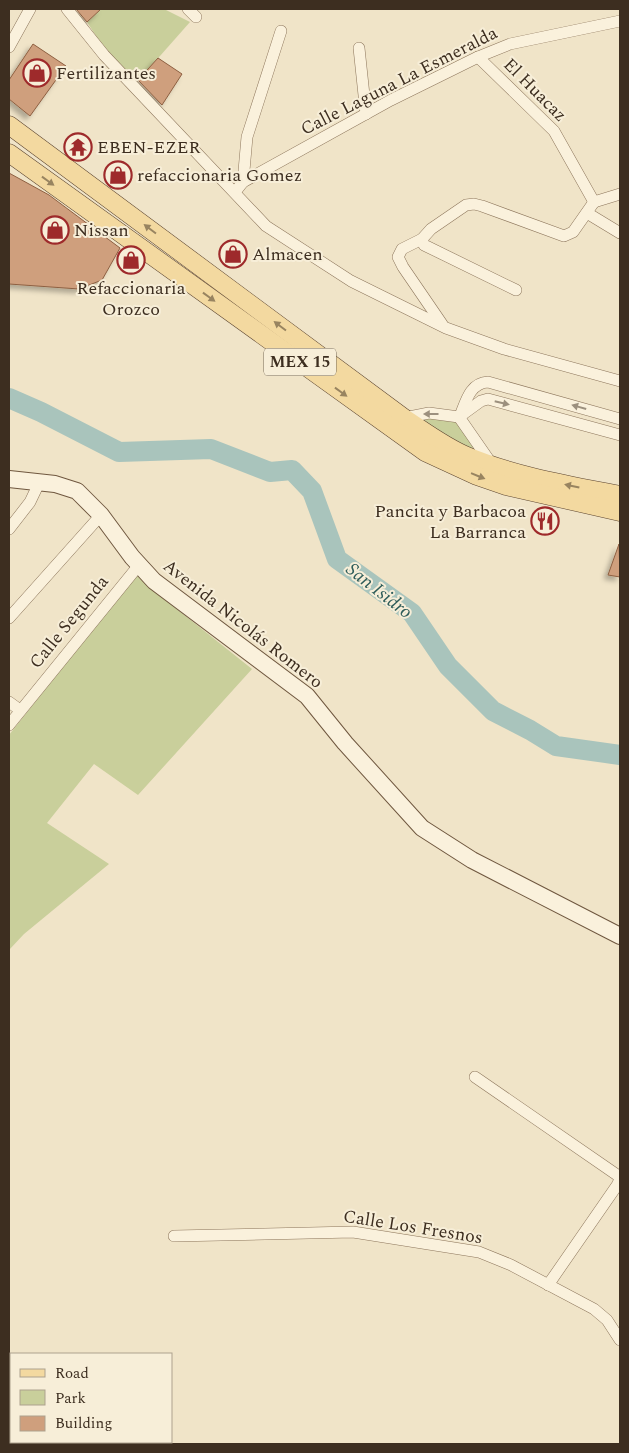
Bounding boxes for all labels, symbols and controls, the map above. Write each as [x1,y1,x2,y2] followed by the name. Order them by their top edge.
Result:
[296,19,502,142] street label: Calle Laguna La Esmeralda
[497,52,573,128] street label: El Huacaz
[22,58,52,88] shop icon: Fertilizantes
[56,60,156,87] place label: Fertilizantes
[63,132,93,162] temple icon: EBEN-EZER
[97,134,201,161] place label: EBEN-EZER
[103,160,133,190] shop icon: refaccionaria Gomez
[137,162,302,189] place label: refaccionaria Gomez
[41,176,55,186] one-way arrow
[40,215,70,245] shop icon: Nissan
[74,217,129,244] place label: Nissan
[144,224,157,235] one-way arrow
[218,239,248,269] shop icon: Almacen
[252,241,323,268] place label: Almacen
[116,245,146,275] shop icon: Refaccionaria Orozco
[77,275,186,323] place label: Refaccionaria Orozco
[202,291,215,302] one-way arrow
[274,321,287,332] one-way arrow
[264,348,336,376] road number: MEX 15
[334,386,347,396] one-way arrow
[495,399,510,407] one-way arrow
[571,402,586,410] one-way arrow
[423,410,439,418] one-way arrow
[471,473,486,480] one-way arrow
[565,482,580,490] one-way arrow
[375,498,526,546] place label: Pancita y Barbacoa La Barranca
[530,506,560,536] restaurant icon: Pancita y Barbacoa La Barranca
[157,553,329,695] street label: Avenida Nicolás Romero
[339,556,419,626] water label: San Isidro
[23,569,115,675] street label: Calle Segunda
[341,1203,485,1251] street label: Calle Los Fresnos
[10,1353,172,1443] legend
[55,1362,89,1385] text: Road
[55,1387,86,1410] text: Park
[55,1412,112,1435] text: Building

